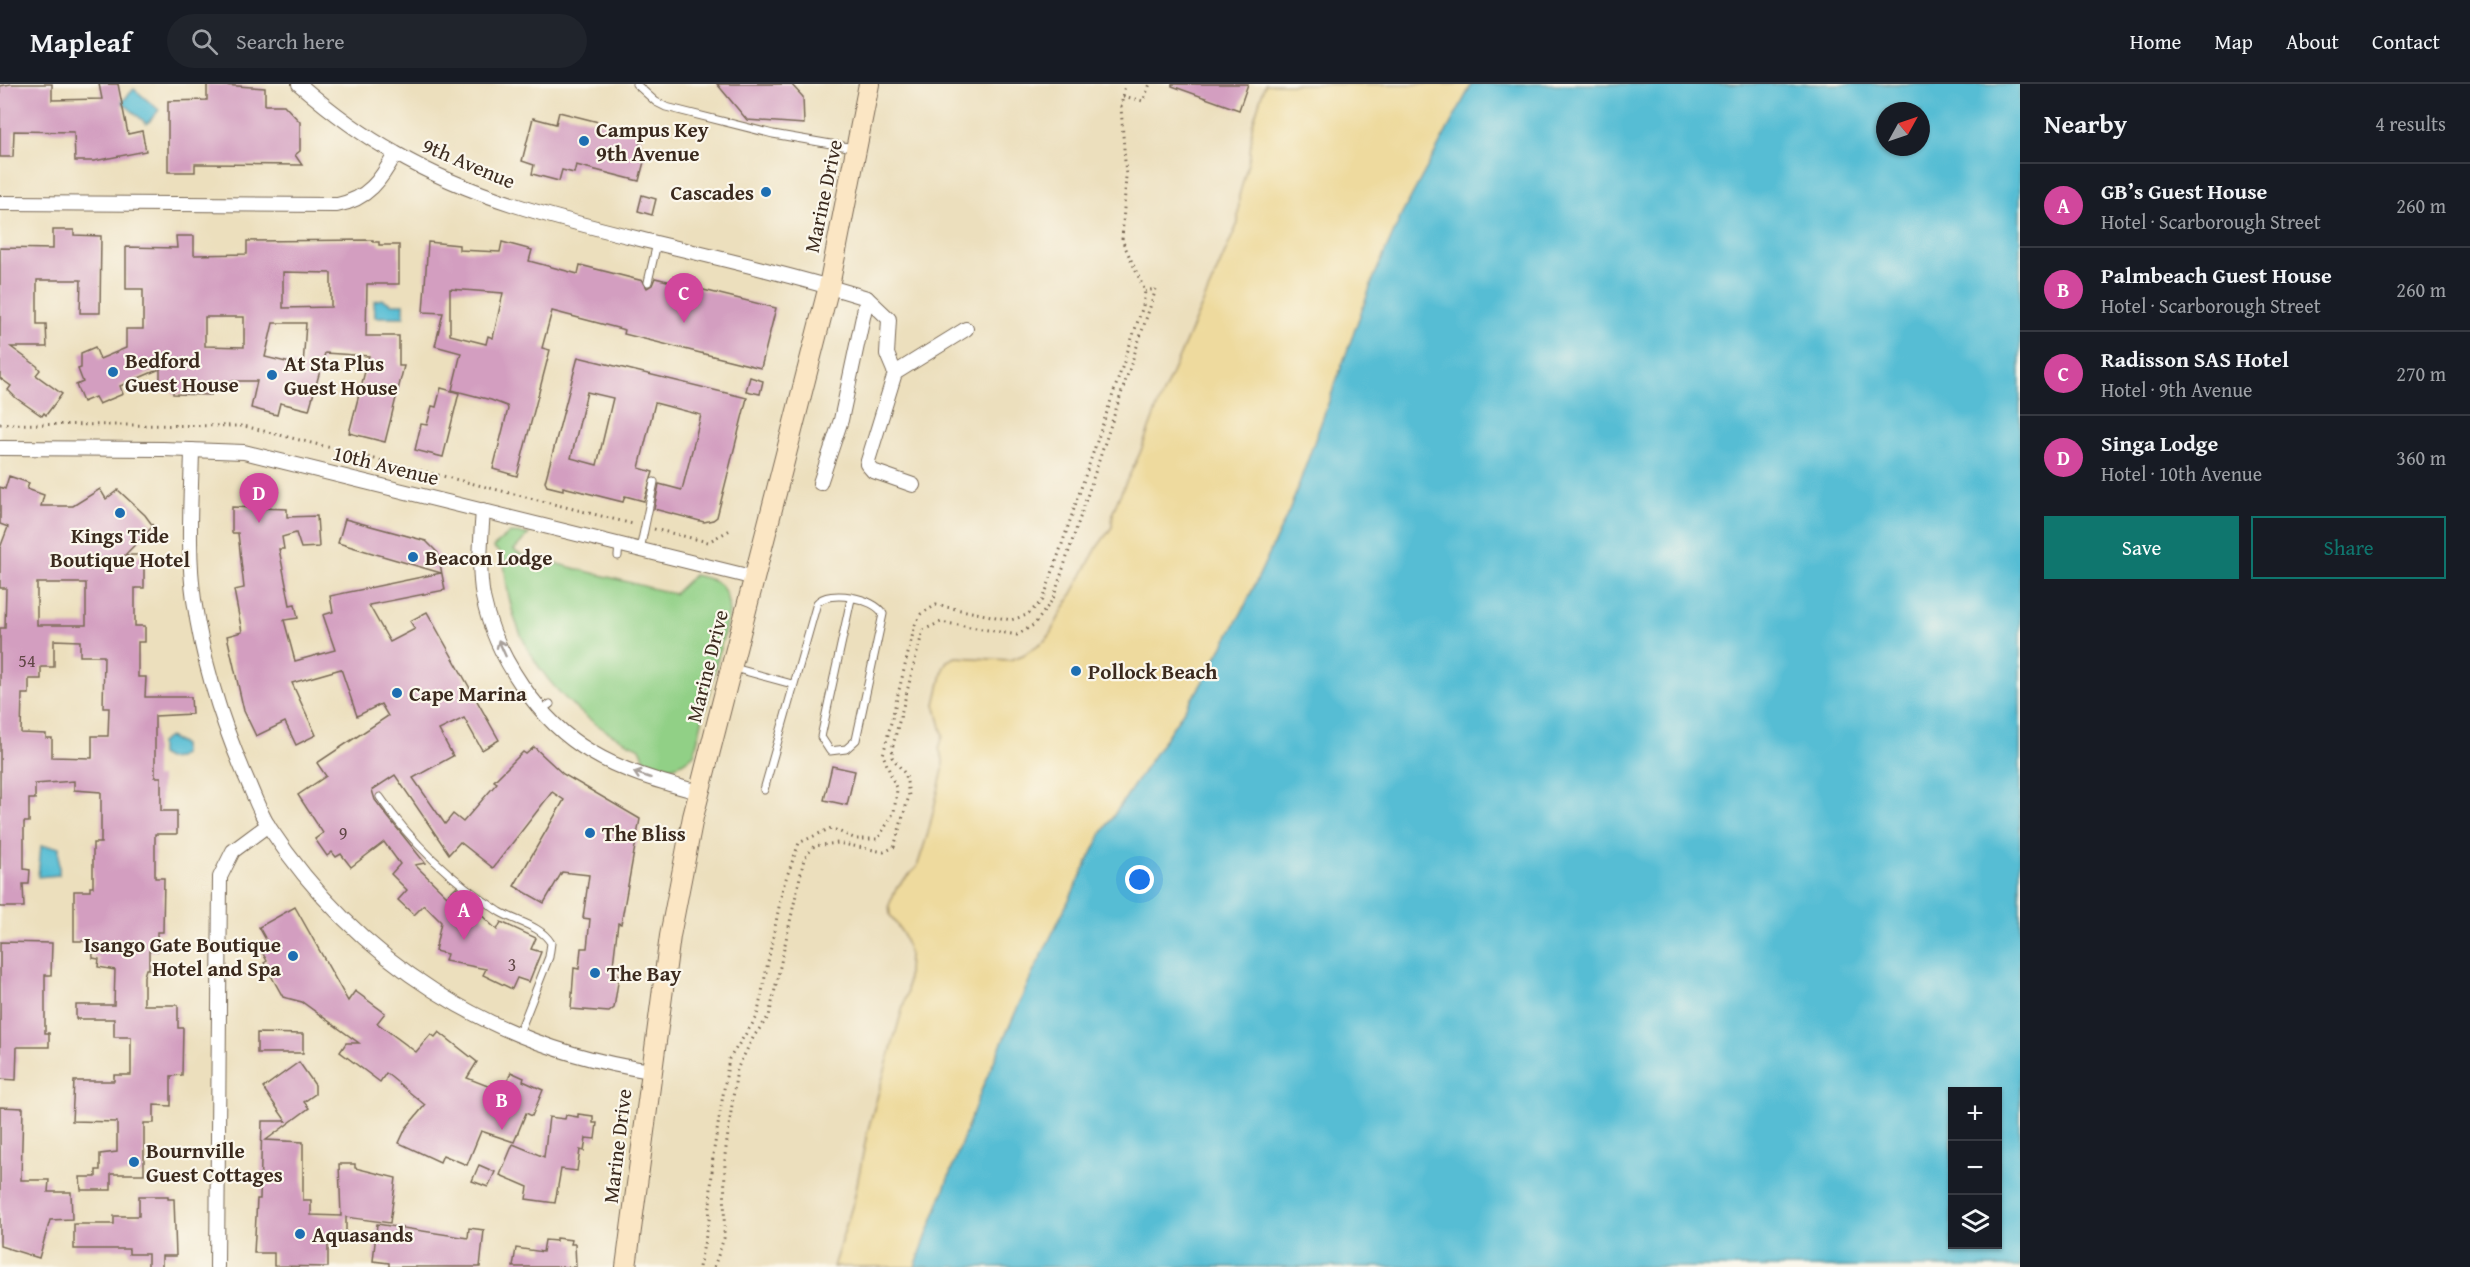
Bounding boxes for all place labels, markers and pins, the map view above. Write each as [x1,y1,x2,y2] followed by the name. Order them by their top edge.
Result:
[596,114,709,169] place label: Campus Key 9th Avenue
[577,134,591,148] marker: Campus Key 9th Avenue
[670,177,754,208] place label: Cascades
[759,185,773,199] marker: Cascades
[664,274,704,323] pin: C
[125,345,239,400] place label: Bedford Guest House
[284,348,398,403] place label: At Sta Plus Guest House
[106,365,120,379] marker: Bedford Guest House
[265,368,279,382] marker: At Sta Plus Guest House
[240,474,278,523] pin: D
[113,506,127,520] marker: Kings Tide Boutique Hotel
[50,520,190,575] place label: Kings Tide Boutique Hotel
[425,542,553,573] place label: Beacon Lodge
[406,550,420,564] marker: Beacon Lodge
[1088,656,1218,687] place label: Pollock Beach
[1069,664,1083,678] marker: Pollock Beach
[409,678,527,709] place label: Cape Marina
[390,686,404,700] marker: Cape Marina
[602,818,686,849] place label: The Bliss
[583,826,597,840] marker: The Bliss
[444,890,484,940] pin: A
[84,929,281,984] place label: Isango Gate Boutique Hotel and Spa
[286,949,300,963] marker: Isango Gate Boutique Hotel and Spa
[607,958,681,989] place label: The Bay
[588,966,602,980] marker: The Bay
[482,1080,522,1130] pin: B
[146,1135,283,1190] place label: Bournville Guest Cottages
[127,1155,141,1169] marker: Bournville Guest Cottages
[312,1219,413,1250] place label: Aquasands
[293,1227,307,1241] marker: Aquasands

